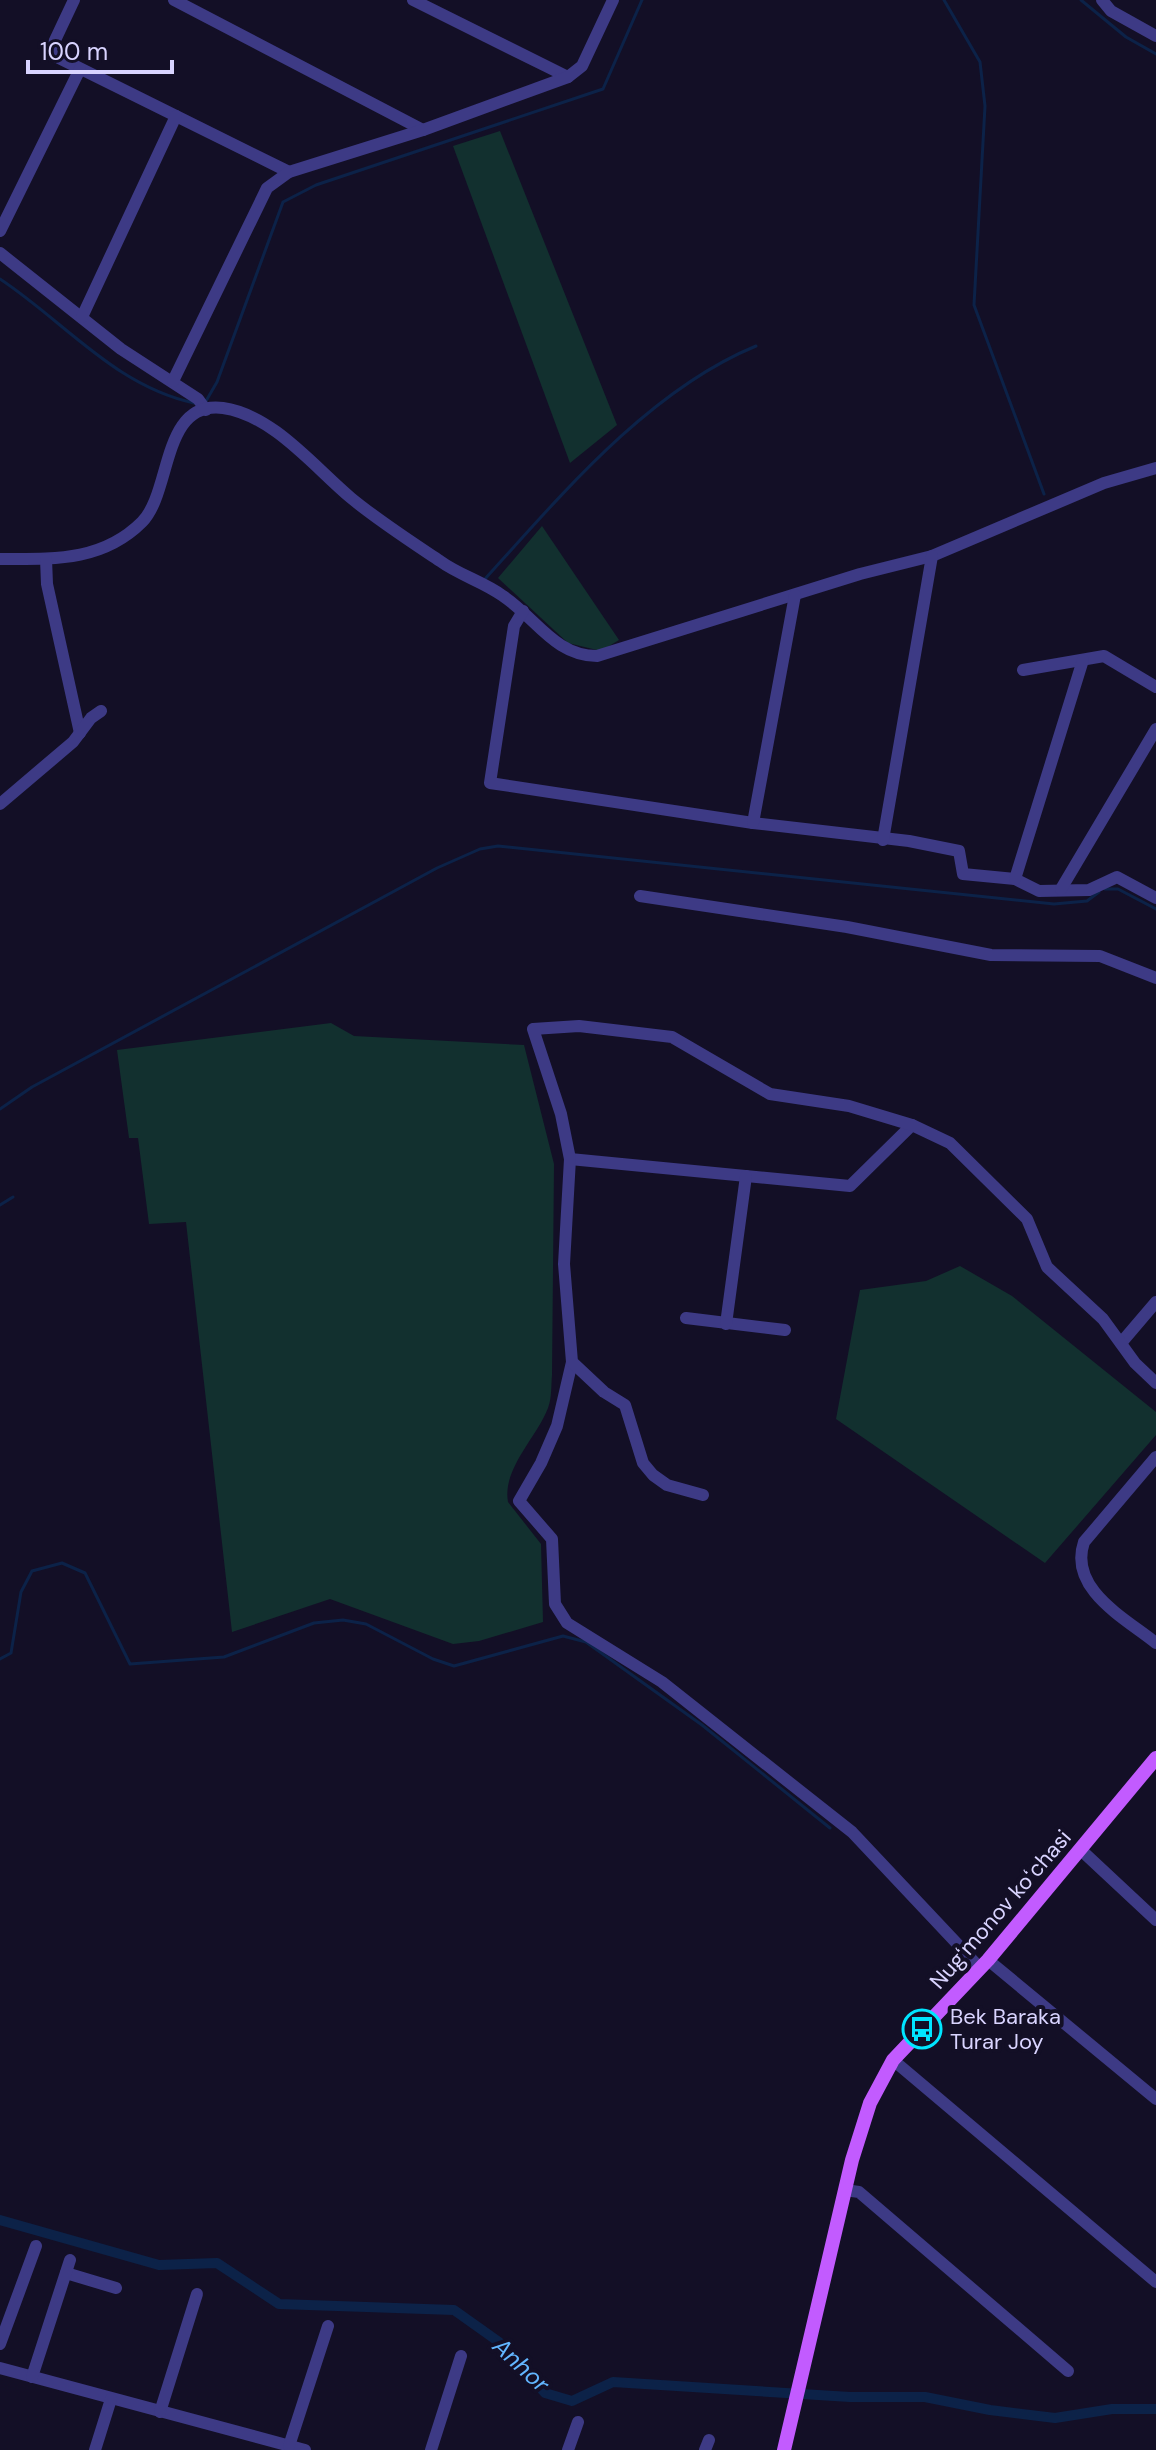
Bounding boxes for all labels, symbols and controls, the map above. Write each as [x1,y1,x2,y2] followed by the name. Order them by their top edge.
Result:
[28,24,172,74] scale bar
[40,36,108,67] text: 100 m
[923,1824,1078,1995] street label: Nugʻmonov koʻchasi
[950,2002,1061,2056] place label: Bek Baraka Turar Joy
[901,2008,943,2050] bus stop icon: Bek Baraka Turar Joy
[486,2330,557,2399] water label: Anhor

